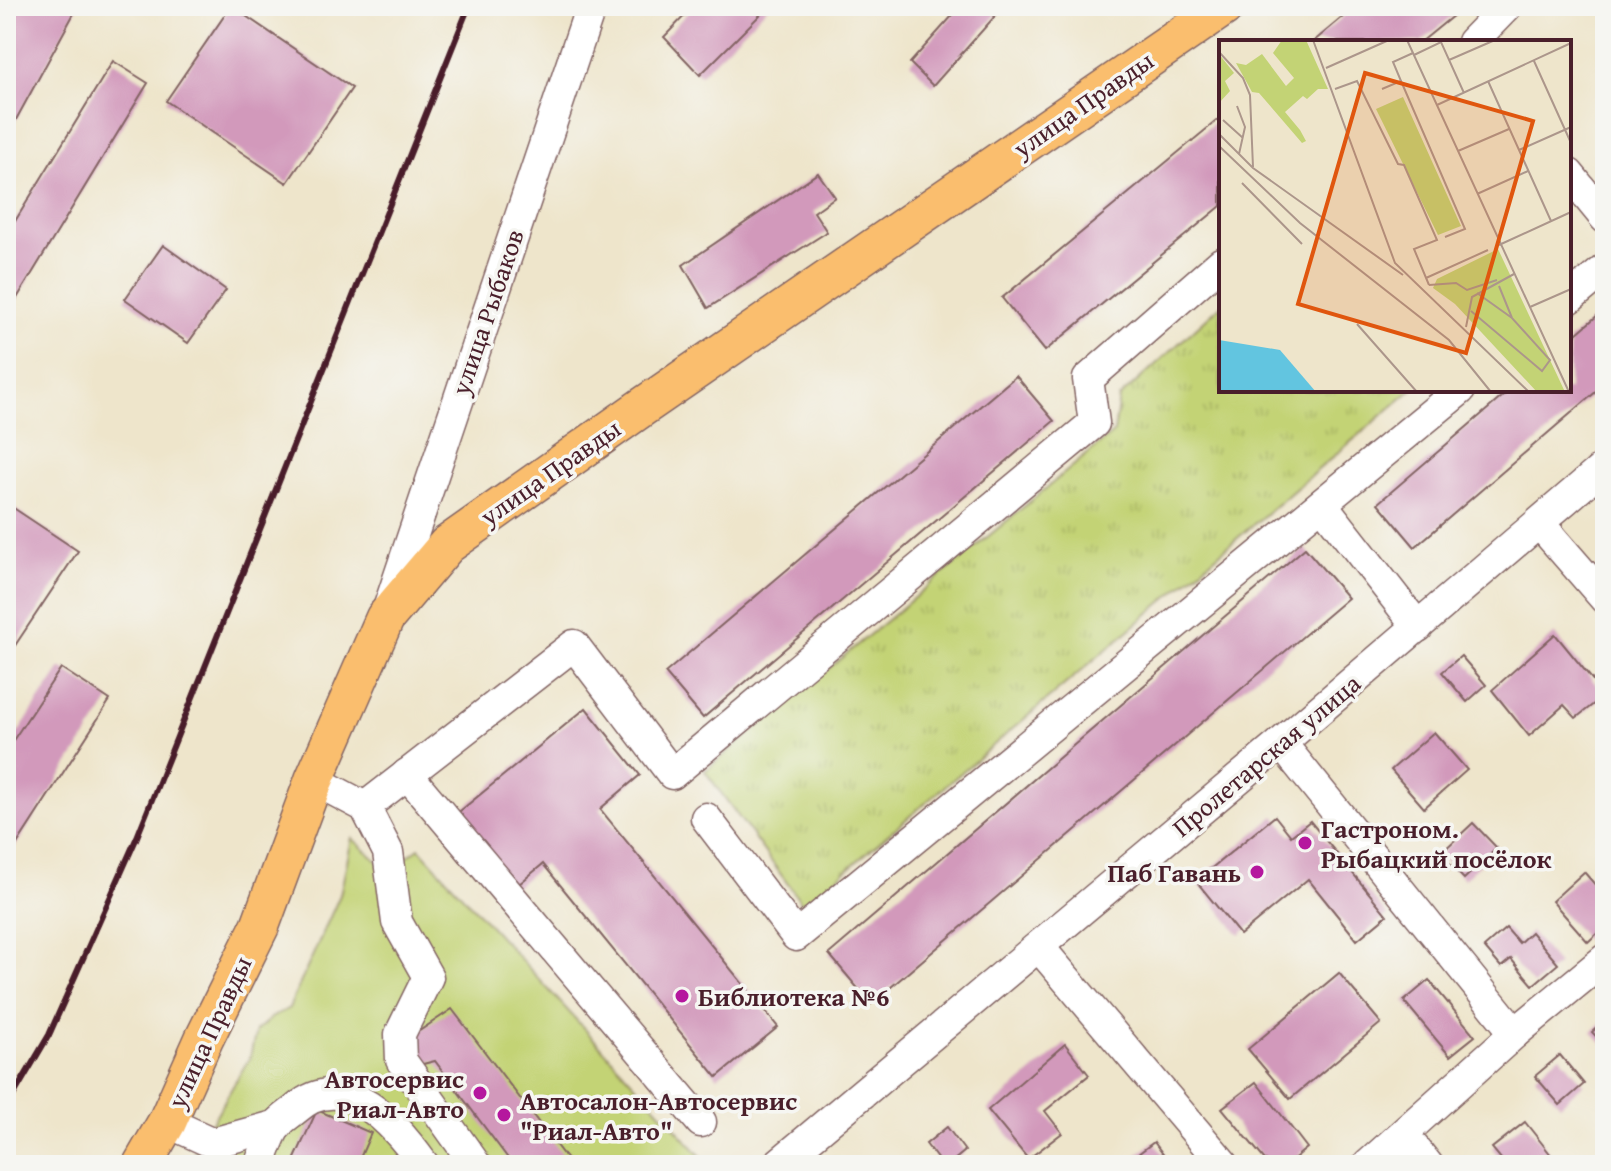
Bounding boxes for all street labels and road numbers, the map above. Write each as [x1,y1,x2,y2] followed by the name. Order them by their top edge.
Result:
[1004,41,1161,168] street label: улица Правды
[440,224,534,401] street label: улица Рыбаков
[471,409,628,536] street label: улица Правды
[1163,664,1369,846] street label: Пролетарская улица
[156,949,261,1116] street label: улица Правды

